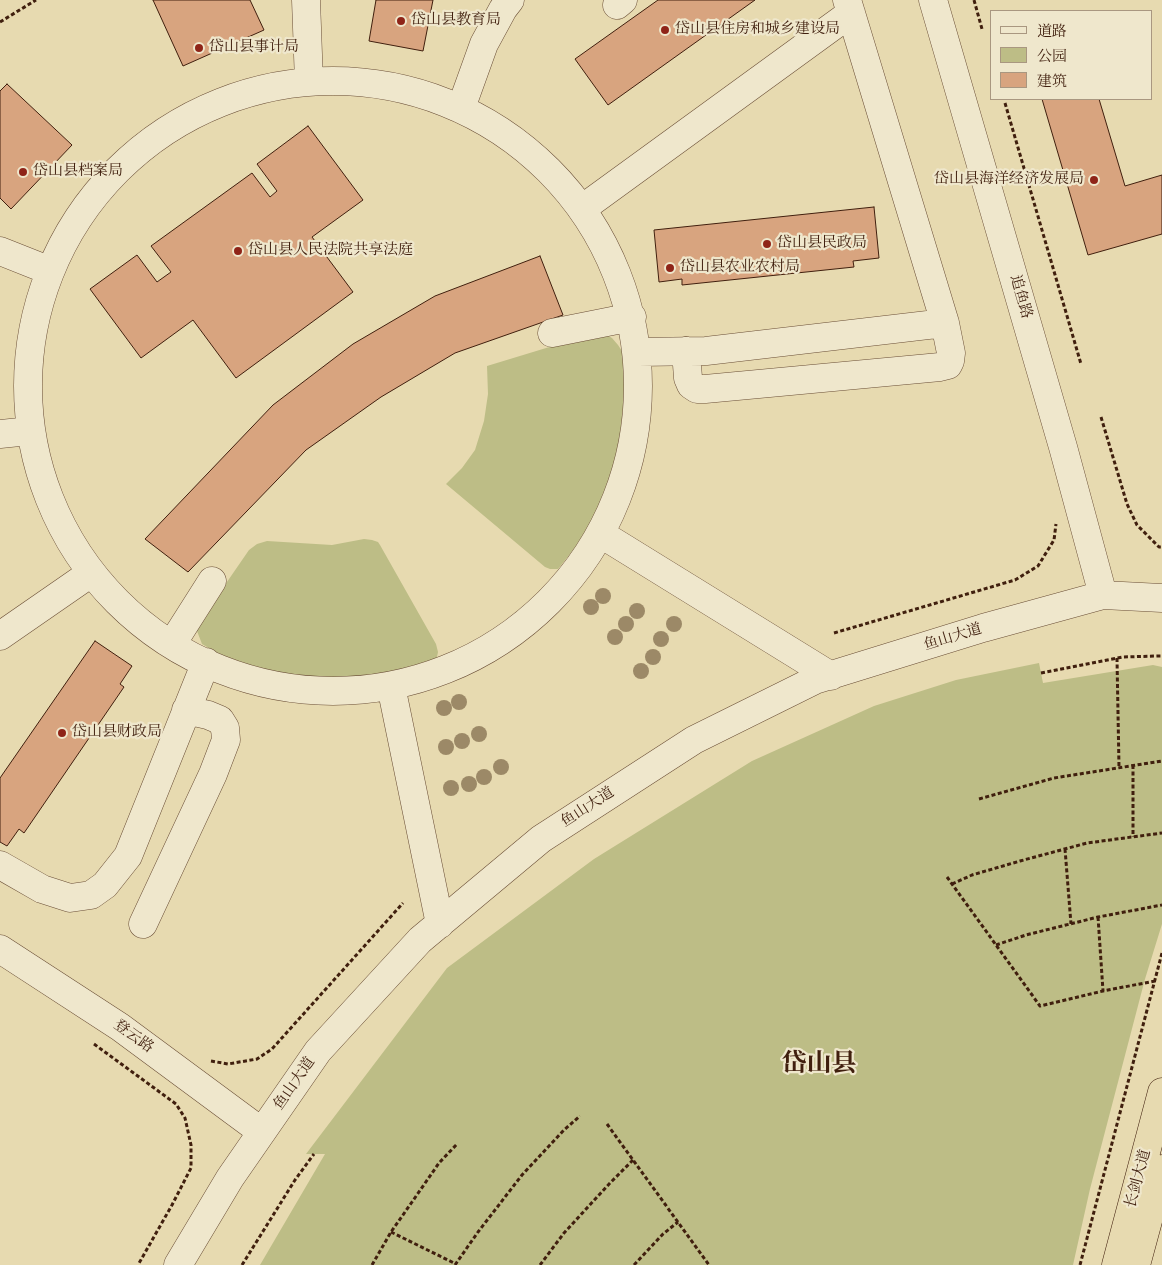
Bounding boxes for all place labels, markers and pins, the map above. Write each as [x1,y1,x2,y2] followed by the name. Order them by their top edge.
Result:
[411,12,501,30] place label: 岱山县教育局
[395,15,407,27] marker: 岱山县教育局
[675,21,840,39] place label: 岱山县住房和城乡建设局
[659,24,671,36] marker: 岱山县住房和城乡建设局
[209,39,299,57] place label: 岱山县事计局
[193,42,205,54] marker: 岱山县事计局
[33,163,123,181] place label: 岱山县档案局
[17,166,29,178] marker: 岱山县档案局
[934,171,1084,189] place label: 岱山县海洋经济发展局
[1088,174,1100,186] marker: 岱山县海洋经济发展局
[777,235,867,253] place label: 岱山县民政局
[761,238,773,250] marker: 岱山县民政局
[248,242,413,260] place label: 岱山县人民法院共享法庭
[232,245,244,257] marker: 岱山县人民法院共享法庭
[680,259,800,277] place label: 岱山县农业农村局
[664,262,676,274] marker: 岱山县农业农村局
[72,724,162,742] place label: 岱山县财政局
[56,727,68,739] marker: 岱山县财政局

